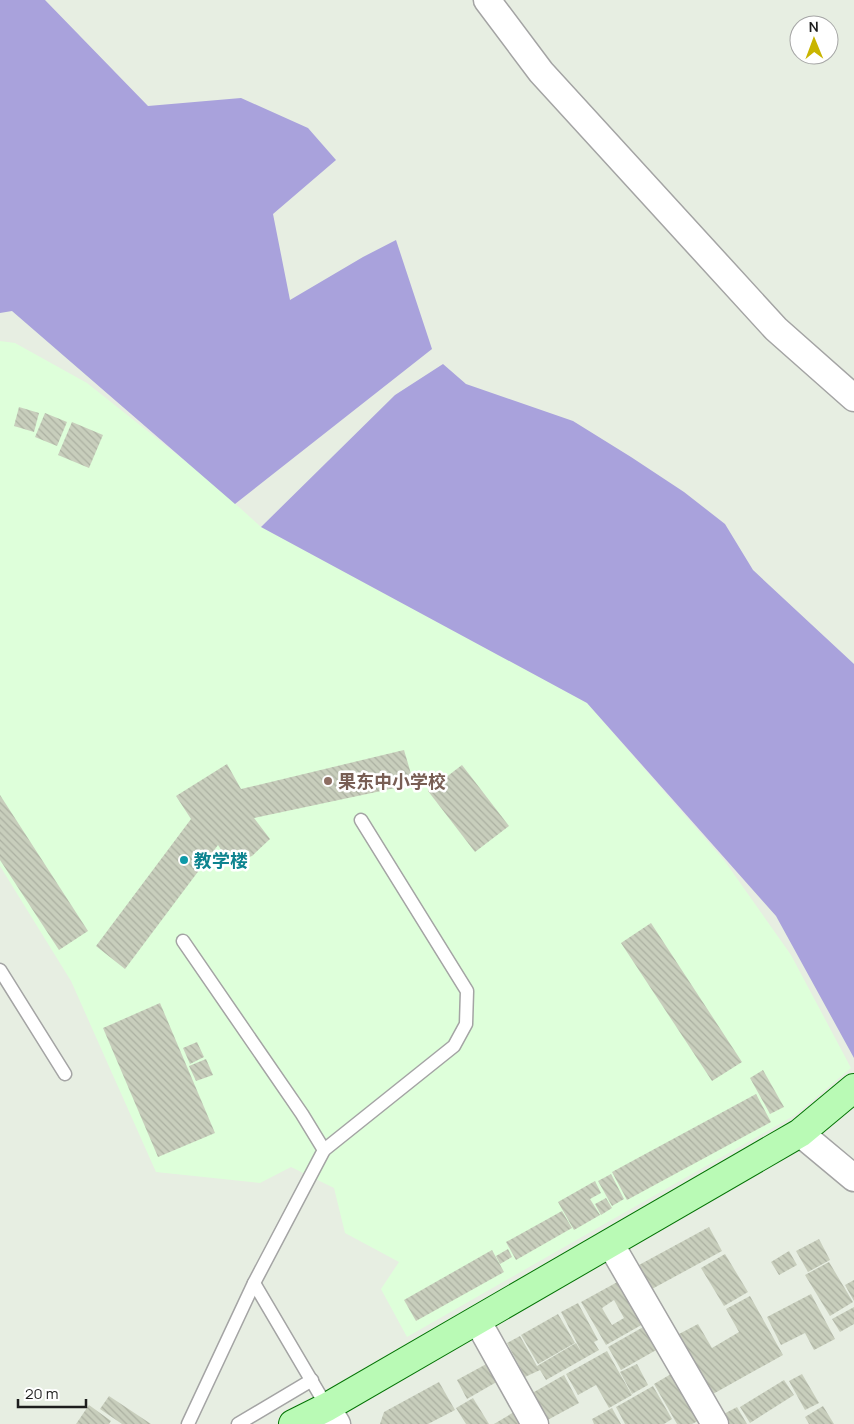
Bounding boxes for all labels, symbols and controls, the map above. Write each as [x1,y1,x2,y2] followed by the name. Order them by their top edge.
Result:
[789,15,839,65] north arrow
[809,17,819,36] text: N
[338,769,446,793] place label: 果东中小学校
[322,775,334,787] marker: 果东中小学校
[194,848,248,872] place label: 教学楼
[178,854,190,866] marker: 教学楼
[18,1376,85,1408] scale bar
[25,1383,58,1404] text: 20 m

